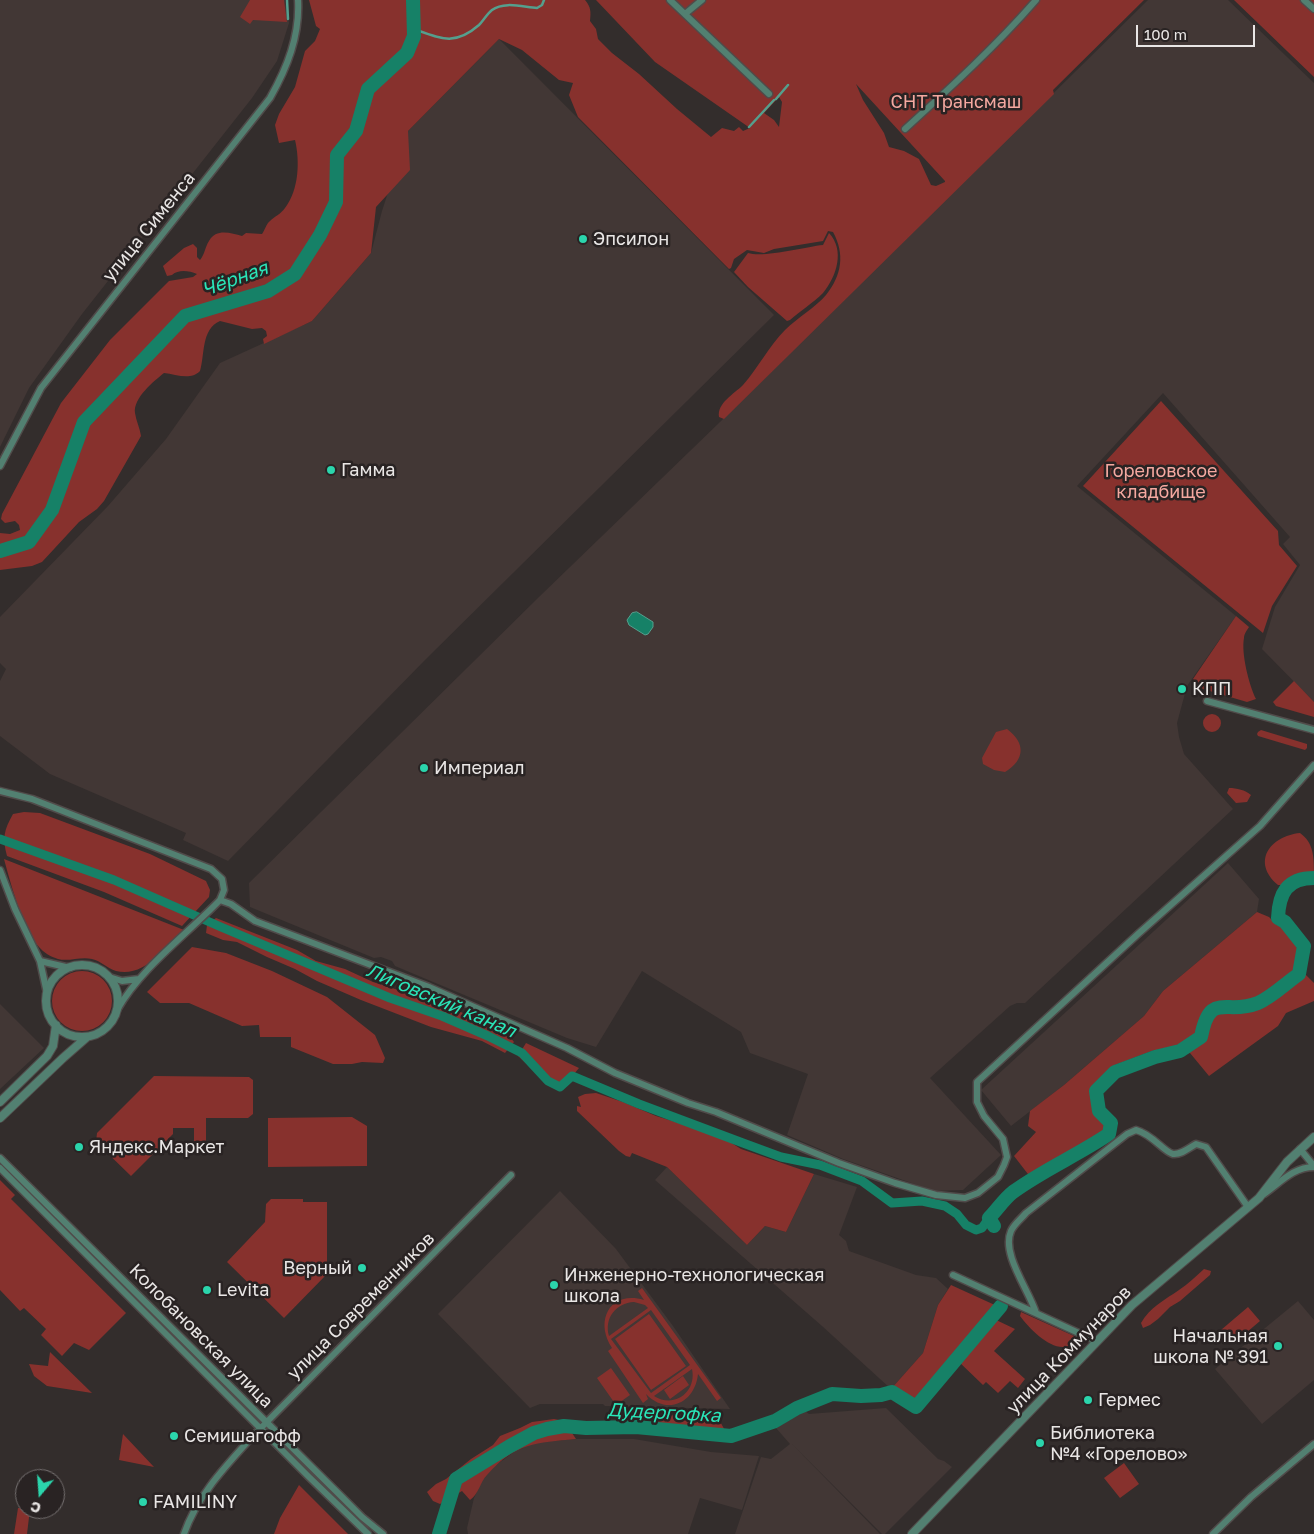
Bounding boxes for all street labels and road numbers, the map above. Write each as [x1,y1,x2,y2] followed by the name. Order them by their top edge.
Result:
[98,168,200,286] street label: улица Сименса
[283,1228,439,1384] street label: улица Современников
[125,1260,277,1412] street label: Колобановская улица
[1002,1282,1136,1418] street label: улица Коммунаров

